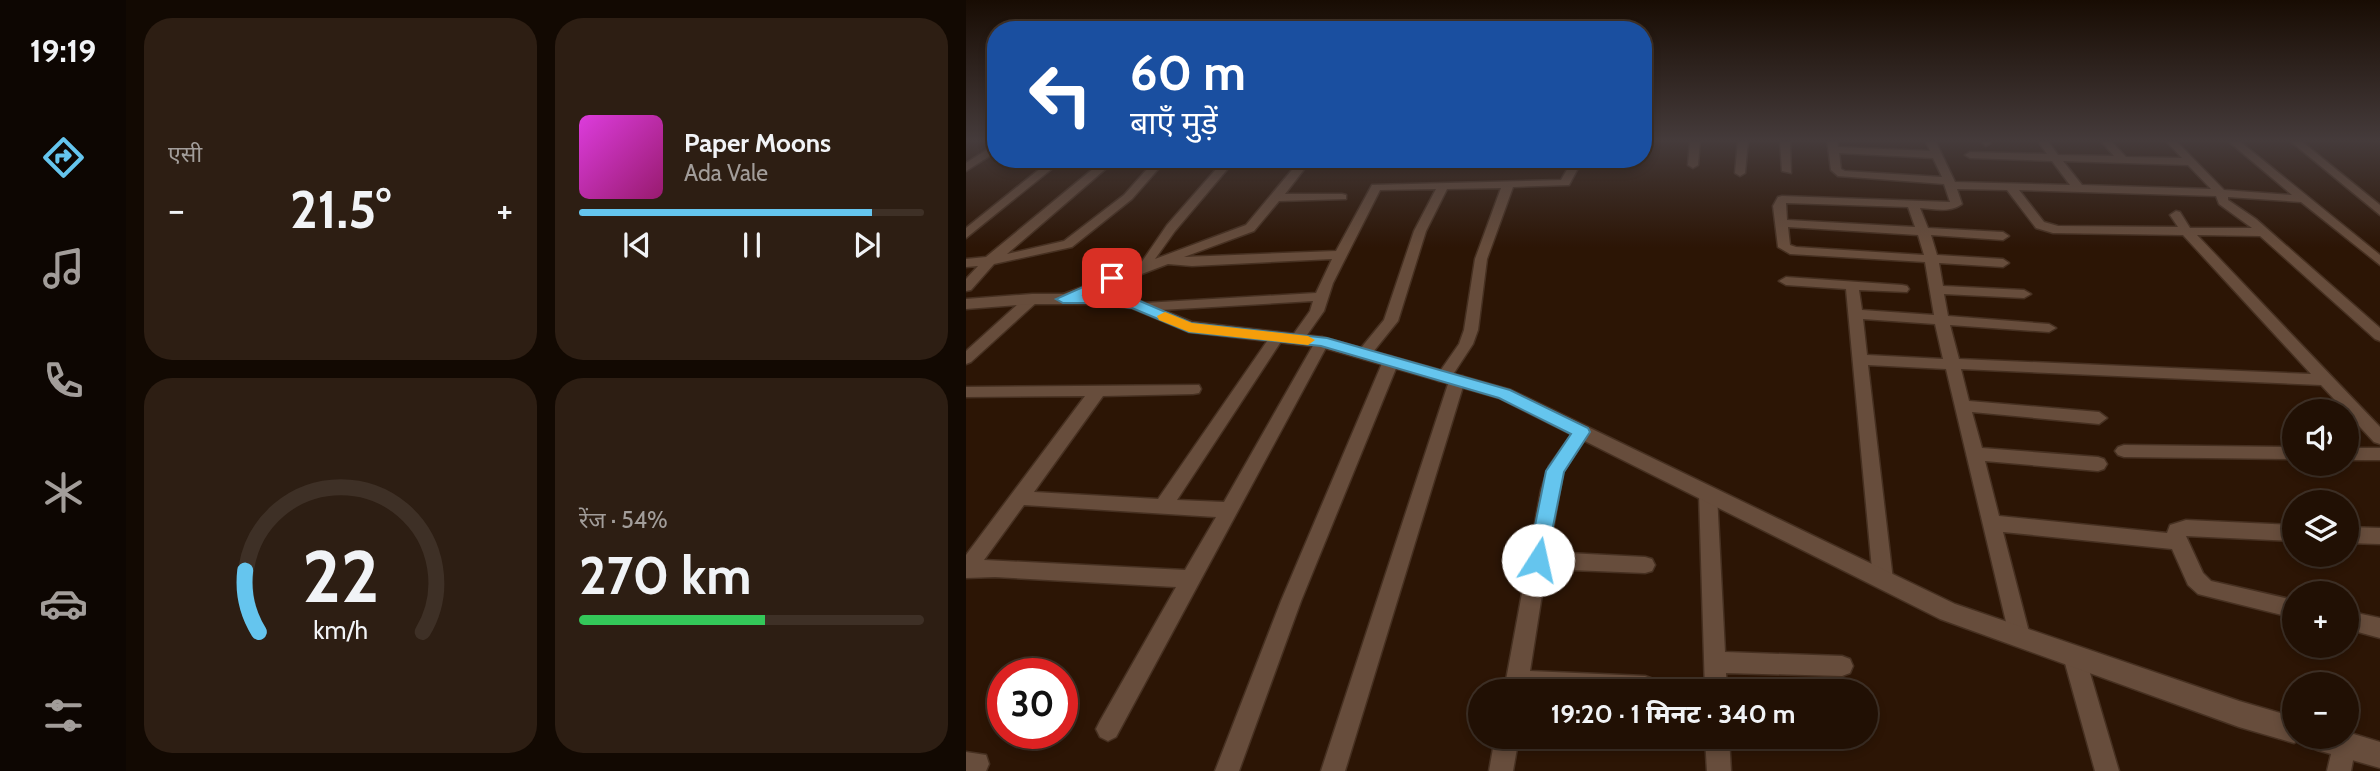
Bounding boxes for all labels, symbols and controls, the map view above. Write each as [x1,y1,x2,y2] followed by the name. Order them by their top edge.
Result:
[30,31,96,70] text: 19:19
[1130,43,1246,102] text: 60 m
[1015,49,1106,140] icon: left
[1130,103,1218,142] text: बाएँ मुड़ें
[684,127,831,159] text: Paper Moons
[39,133,88,182] icon: directions
[168,140,202,168] text: एसी
[684,159,768,187] text: Ada Vale
[290,178,391,241] text: 21.5°
[168,186,185,233] text: −
[496,186,513,233] text: +
[618,226,656,264] icon: previous
[733,226,771,264] icon: pause
[848,226,886,264] icon: next
[39,244,88,293] icon: music
[1082,248,1142,308] pin
[1093,259,1131,297] icon: arrive
[39,356,88,405] icon: phone
[2282,399,2359,749] map controls
[2282,399,2359,476] button: sound
[39,468,88,517] icon: climate
[2282,490,2359,567] button: layers
[579,506,668,534] text: रेंज · 54%
[1501,523,1575,597] position arrow
[302,532,379,620] text: 22
[579,544,751,607] text: 270 km
[39,579,88,628] icon: car
[2282,581,2359,658] button: +
[313,614,368,644] text: km/h
[987,658,1078,749] speed limit sign: 30
[2282,672,2359,749] button: −
[39,691,88,740] icon: filters
[1551,698,1795,730] text: 19:20 · 1 मिनट · 340 m

